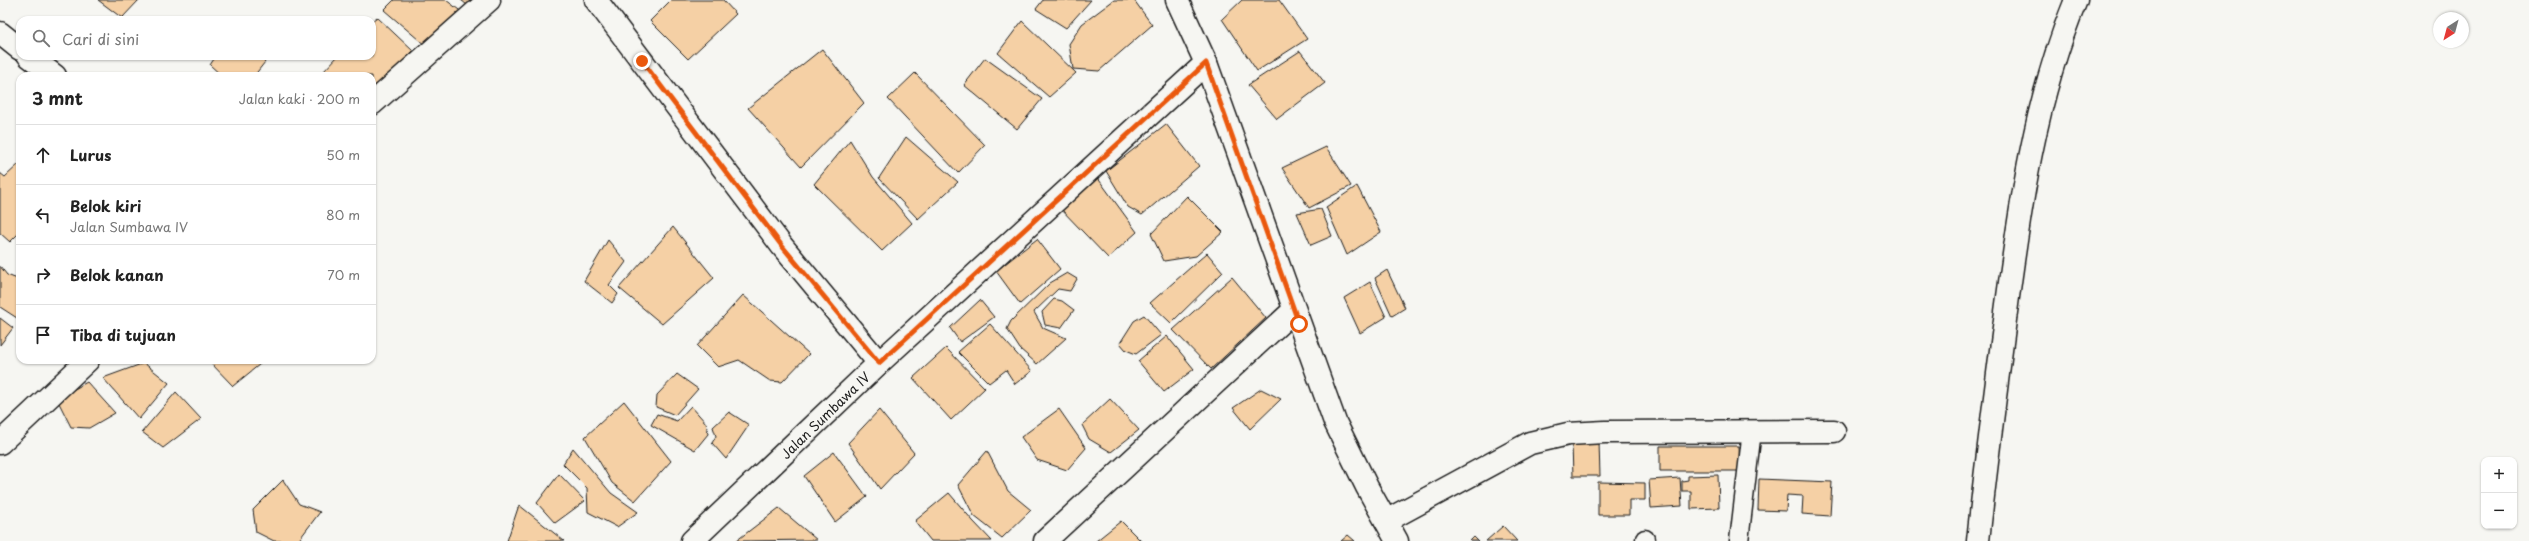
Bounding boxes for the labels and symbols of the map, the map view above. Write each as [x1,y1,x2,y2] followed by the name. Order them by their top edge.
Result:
[2433,12,2469,48] north arrow
[633,52,651,70] route end
[1290,315,1308,333] route start
[776,367,874,463] street label: Jalan Sumbawa IV

